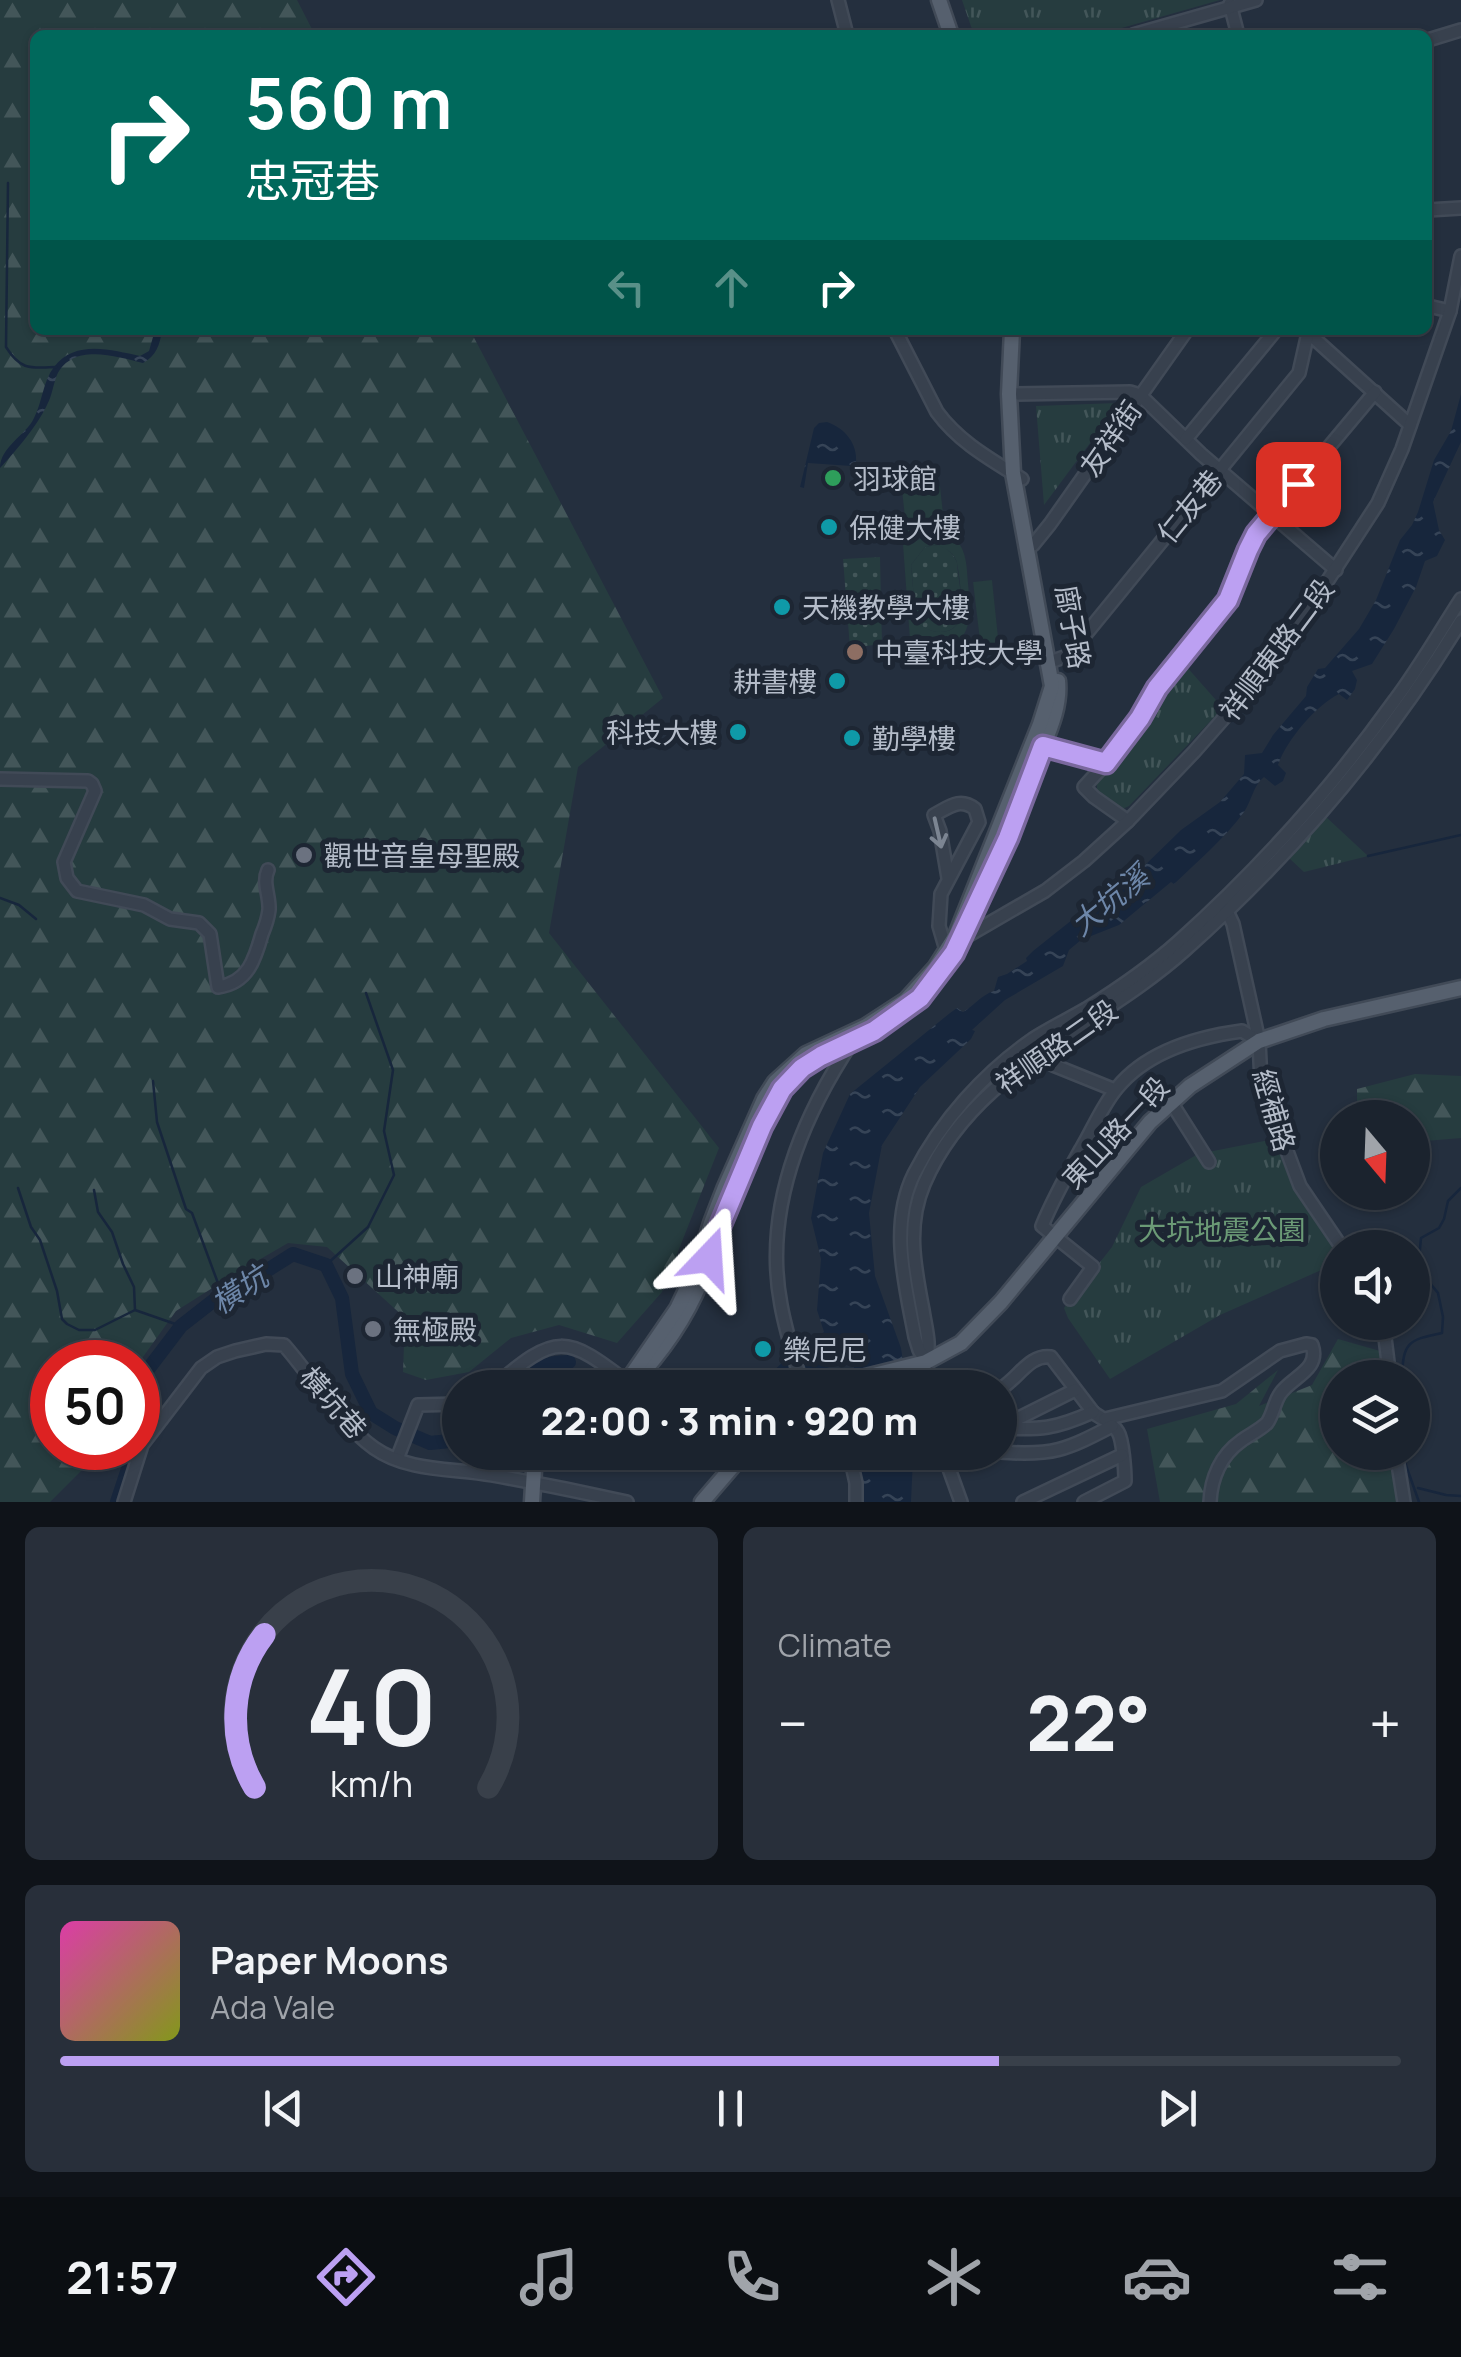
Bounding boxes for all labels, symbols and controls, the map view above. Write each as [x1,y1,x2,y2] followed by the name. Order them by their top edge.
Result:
[245,54,453,150] text: 560 m
[80,70,210,200] icon: right
[245,149,380,211] text: 忠冠巷
[599,260,654,315] icon: left
[704,260,759,315] icon: ahead
[809,260,864,315] icon: right
[1070,393,1150,483] street label: 友祥街
[1256,442,1341,527] pin
[1271,457,1326,512] icon: arrive
[853,459,937,497] place label: 羽球館
[1148,461,1230,551] street label: 仁友巷
[822,467,844,489] marker: 羽球館
[849,508,961,546] place label: 保健大樓
[818,516,840,538] marker: 保健大樓
[1210,570,1342,728] street label: 祥順東路二段
[1048,582,1100,672] street label: 廍子路
[802,588,970,626] place label: 天機教學大樓
[771,596,793,618] marker: 天機教學大樓
[875,633,1043,671] place label: 中臺科技大學
[844,641,866,663] marker: 中臺科技大學
[733,662,817,700] place label: 耕書樓
[826,670,848,692] marker: 耕書樓
[606,713,718,751] place label: 科技大樓
[872,719,956,757] place label: 勤學樓
[727,721,749,743] marker: 科技大樓
[841,727,863,749] marker: 勤學樓
[930,816,948,848] one-way arrow
[324,836,520,874] place label: 觀世音皇母聖殿
[293,844,315,866] marker: 觀世音皇母聖殿
[1061,853,1160,944] water label: 大坑溪
[988,990,1124,1102] street label: 祥順路二段
[1245,1064,1305,1156] street label: 經補路
[1053,1068,1177,1196] street label: 東山路一段
[1320,1100,1430,1210] north arrow
[1320,1100,1430,1470] map controls
[657,1206,761,1310] position arrow
[1138,1210,1306,1248] park label: 大坑地震公園
[1320,1230,1430,1340] button: sound
[203,1253,279,1323] water label: 橫坑
[375,1257,459,1295] place label: 山神廟
[344,1265,366,1287] marker: 山神廟
[393,1310,477,1348] place label: 無極殿
[362,1318,384,1340] marker: 無極殿
[783,1330,867,1368] place label: 樂尼尼
[752,1338,774,1360] marker: 樂尼尼
[30,1340,160,1470] speed limit sign: 50
[292,1358,376,1446] street label: 橫坑巷
[1320,1360,1430,1470] button: layers
[541,1394,918,1446] text: 22:00 · 3 min · 920 m
[778,1623,892,1667] text: Climate
[306,1634,437,1776] text: 40
[1026,1671,1151,1774] text: 22°
[778,1685,808,1761] text: −
[1369,1685,1401,1761] text: +
[330,1759,413,1808] text: km/h
[210,1933,449,1985] text: Paper Moons
[210,1985,335,2029] text: Ada Vale
[256,2081,311,2136] icon: previous
[703,2081,758,2136] icon: pause
[1150,2081,1205,2136] icon: next
[311,2242,381,2312] icon: directions
[514,2242,584,2312] icon: music
[717,2242,787,2312] icon: phone
[919,2242,989,2312] icon: climate
[1122,2242,1192,2312] icon: car
[1325,2242,1395,2312] icon: filters
[66,2246,179,2308] text: 21:57

